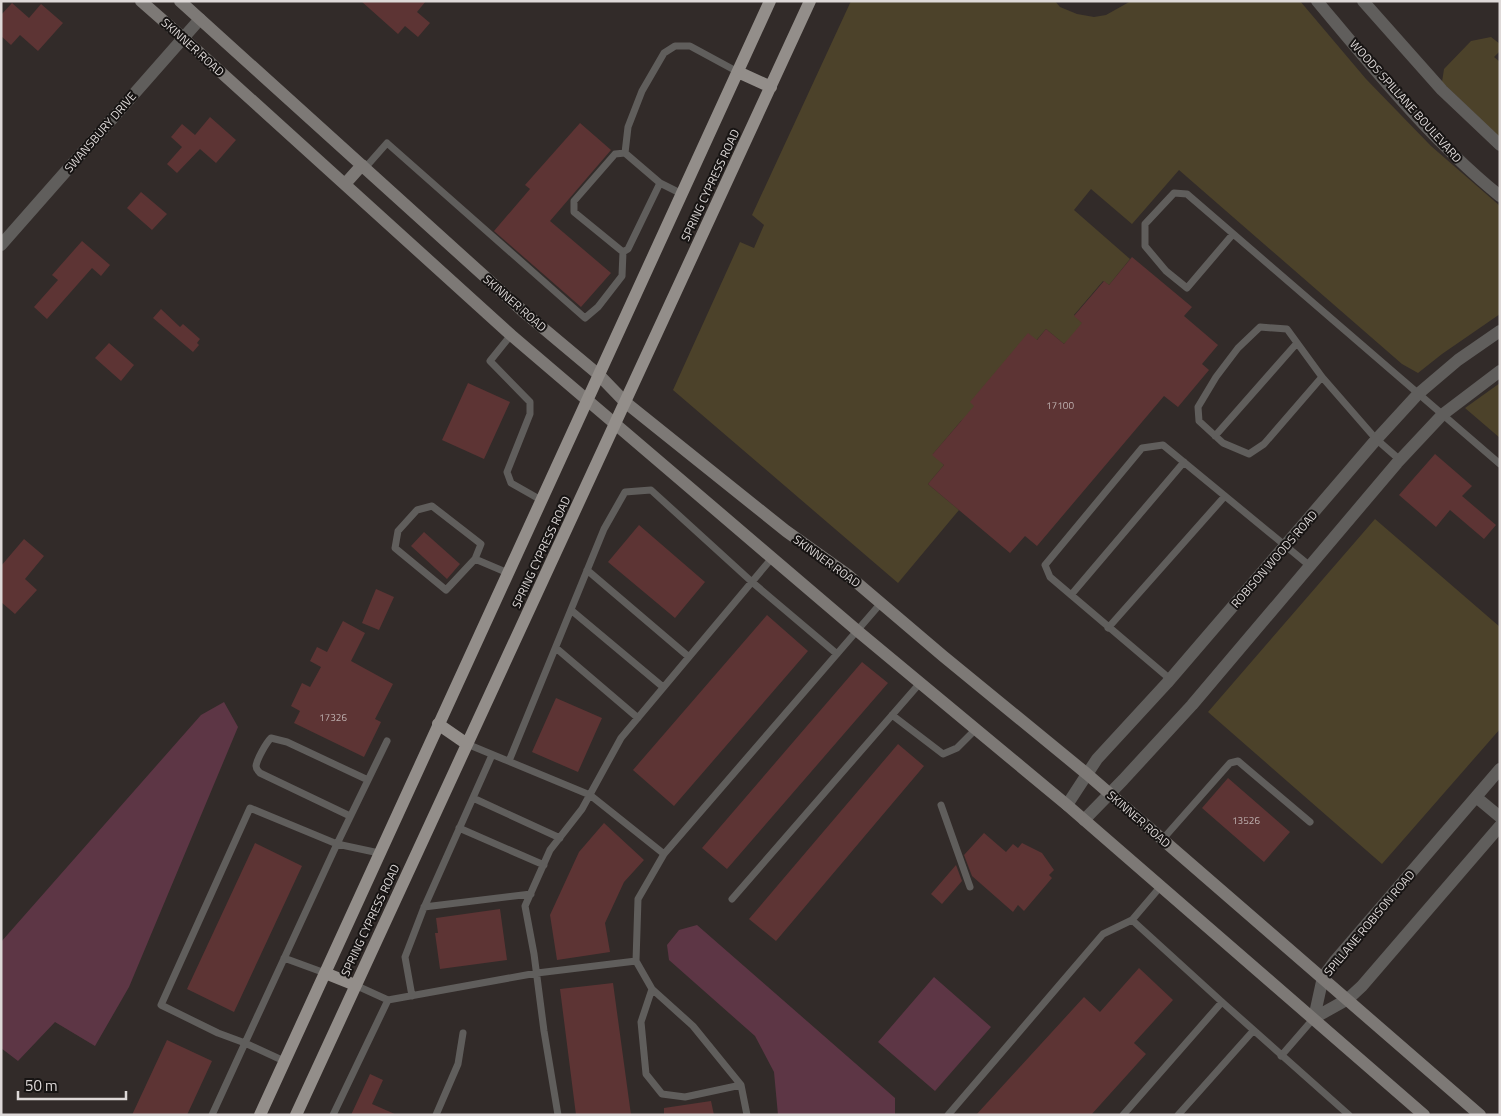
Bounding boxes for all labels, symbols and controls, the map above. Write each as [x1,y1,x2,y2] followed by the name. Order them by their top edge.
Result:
[157,13,229,81] street label: SKINNER ROAD
[1345,35,1467,167] street label: WOODS SPILLANE BOULEVARD
[59,87,141,177] street label: SWANSBURY DRIVE
[676,126,744,244] street label: SPRING CYPRESS ROAD
[479,270,551,336] street label: SKINNER ROAD
[1046,398,1074,413] house number: 17100
[507,493,575,611] street label: SPRING CYPRESS ROAD
[1226,506,1322,612] street label: ROBISON WOODS ROAD
[789,530,865,592] street label: SKINNER ROAD
[319,710,347,725] house number: 17326
[1103,786,1175,852] street label: SKINNER ROAD
[1232,813,1260,828] house number: 13526
[336,861,404,979] street label: SPRING CYPRESS ROAD
[1319,866,1419,980] street label: SPILLANE ROBISON ROAD
[18,1068,125,1100] scale bar
[25,1074,58,1097] text: 50 m

